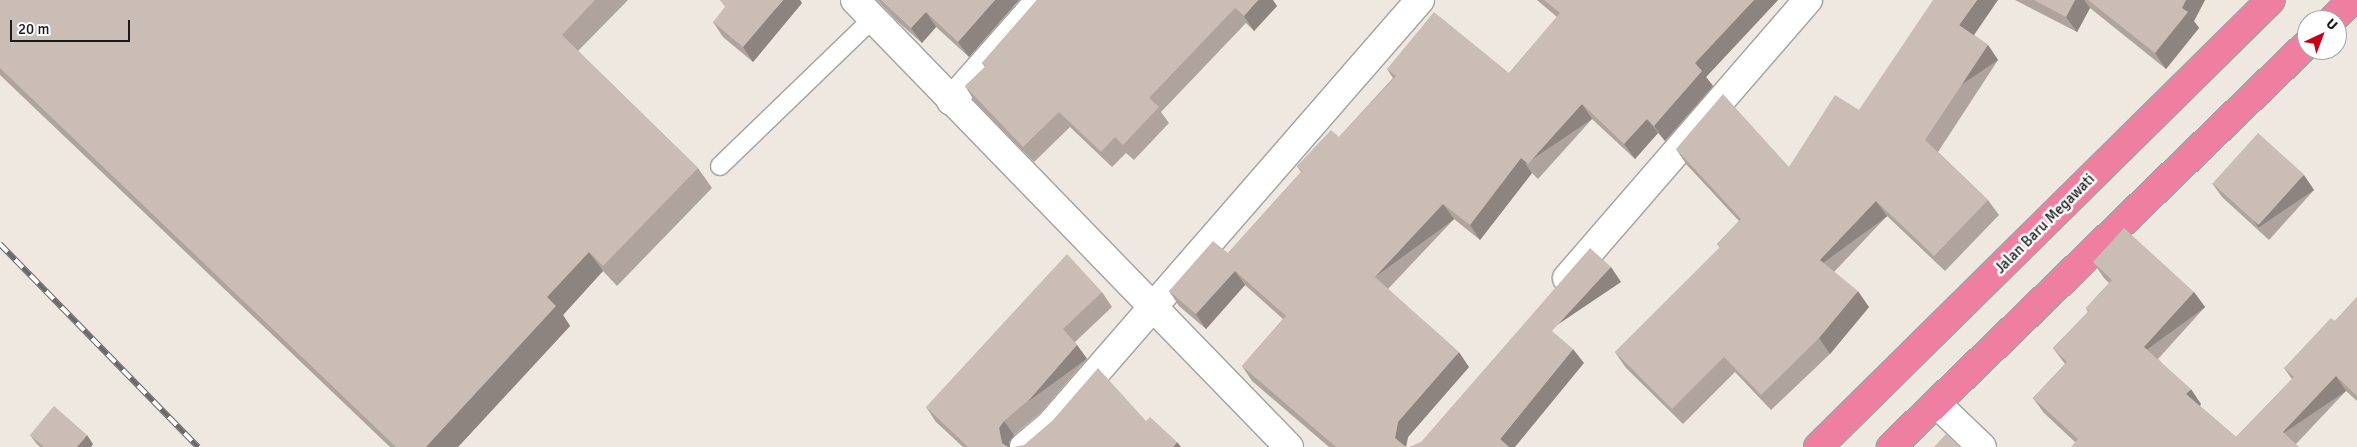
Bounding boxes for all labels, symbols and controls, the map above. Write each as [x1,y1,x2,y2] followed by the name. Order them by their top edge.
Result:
[12,10,132,42] scale bar
[2297,10,2347,60] north arrow
[2323,15,2341,34] text: U
[18,20,49,38] text: 20 m
[1991,170,2099,278] street label: Jalan Baru Megawati

